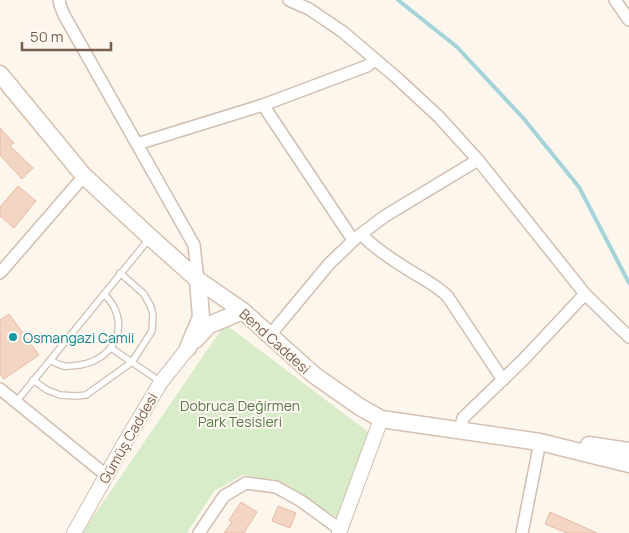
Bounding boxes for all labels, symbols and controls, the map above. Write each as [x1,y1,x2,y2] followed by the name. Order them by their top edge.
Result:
[22,20,111,52] scale bar
[30,26,64,47] text: 50 m
[236,304,314,378] street label: Bend Caddesi
[23,328,134,347] place label: Osmangazi Camii
[7,331,19,343] marker: Osmangazi Camii
[94,389,162,487] street label: Gümüş Caddesi
[180,396,300,431] park label: Dobruca Değirmen Park Tesisleri

